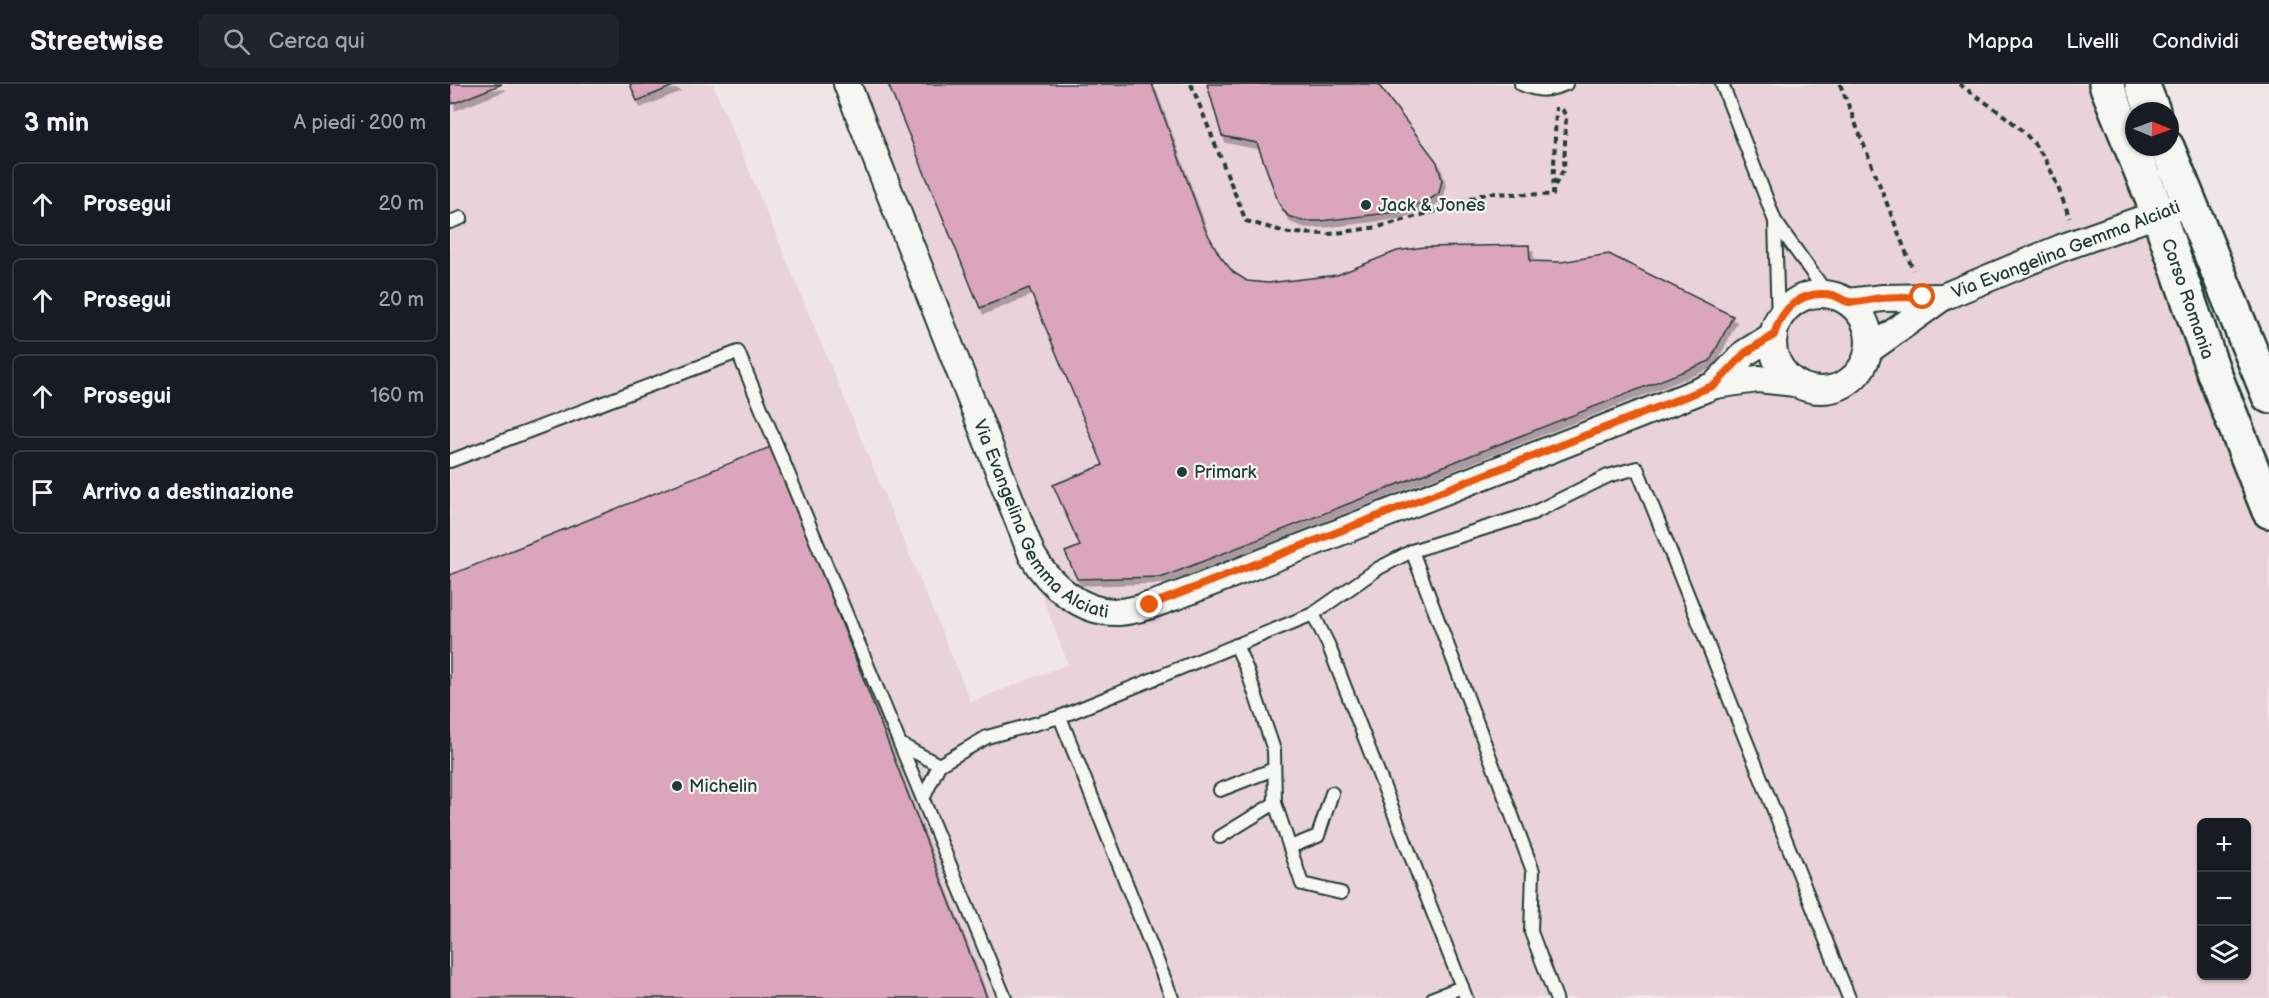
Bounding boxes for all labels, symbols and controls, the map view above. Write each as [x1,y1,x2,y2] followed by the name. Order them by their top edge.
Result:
[199,14,619,68] search box
[30,25,163,58] text: Streetwise
[220,25,253,58] icon: search
[268,28,365,55] text: Cerca qui
[1967,29,2033,54] text: Mappa
[2066,29,2119,54] text: Livelli
[2152,29,2239,54] text: Condividi
[2125,102,2179,156] north arrow
[24,108,89,139] text: 3 min
[294,111,426,135] text: A piedi · 200 m
[26,188,59,221] icon: ahead
[83,191,171,218] text: Prosegui
[379,192,424,216] text: 20 m
[1378,195,1485,216] place label: Jack & Jones
[1949,197,2183,303] street label: Via Evangelina Gemma Alciati
[1359,198,1373,212] marker: Jack & Jones
[2157,236,2219,362] street label: Corso Romania
[1909,283,1935,309] route start
[26,284,59,317] icon: ahead
[83,287,171,314] text: Prosegui
[379,288,424,312] text: 20 m
[26,380,59,413] icon: ahead
[83,383,171,410] text: Prosegui
[370,384,424,408] text: 160 m
[969,416,1110,622] street label: Via Evangelina Gemma Alciati
[1194,462,1257,483] place label: Primark
[1175,465,1189,479] marker: Primark
[26,476,59,509] icon: arrive
[83,479,294,506] text: Arrivo a destinazione
[1136,591,1162,617] route end
[689,776,757,797] place label: Michelin
[670,779,684,793] marker: Michelin
[2197,818,2251,980] map controls
[2197,818,2251,872] button: +
[2197,872,2251,926] button: −
[2197,926,2251,980] button: layers

